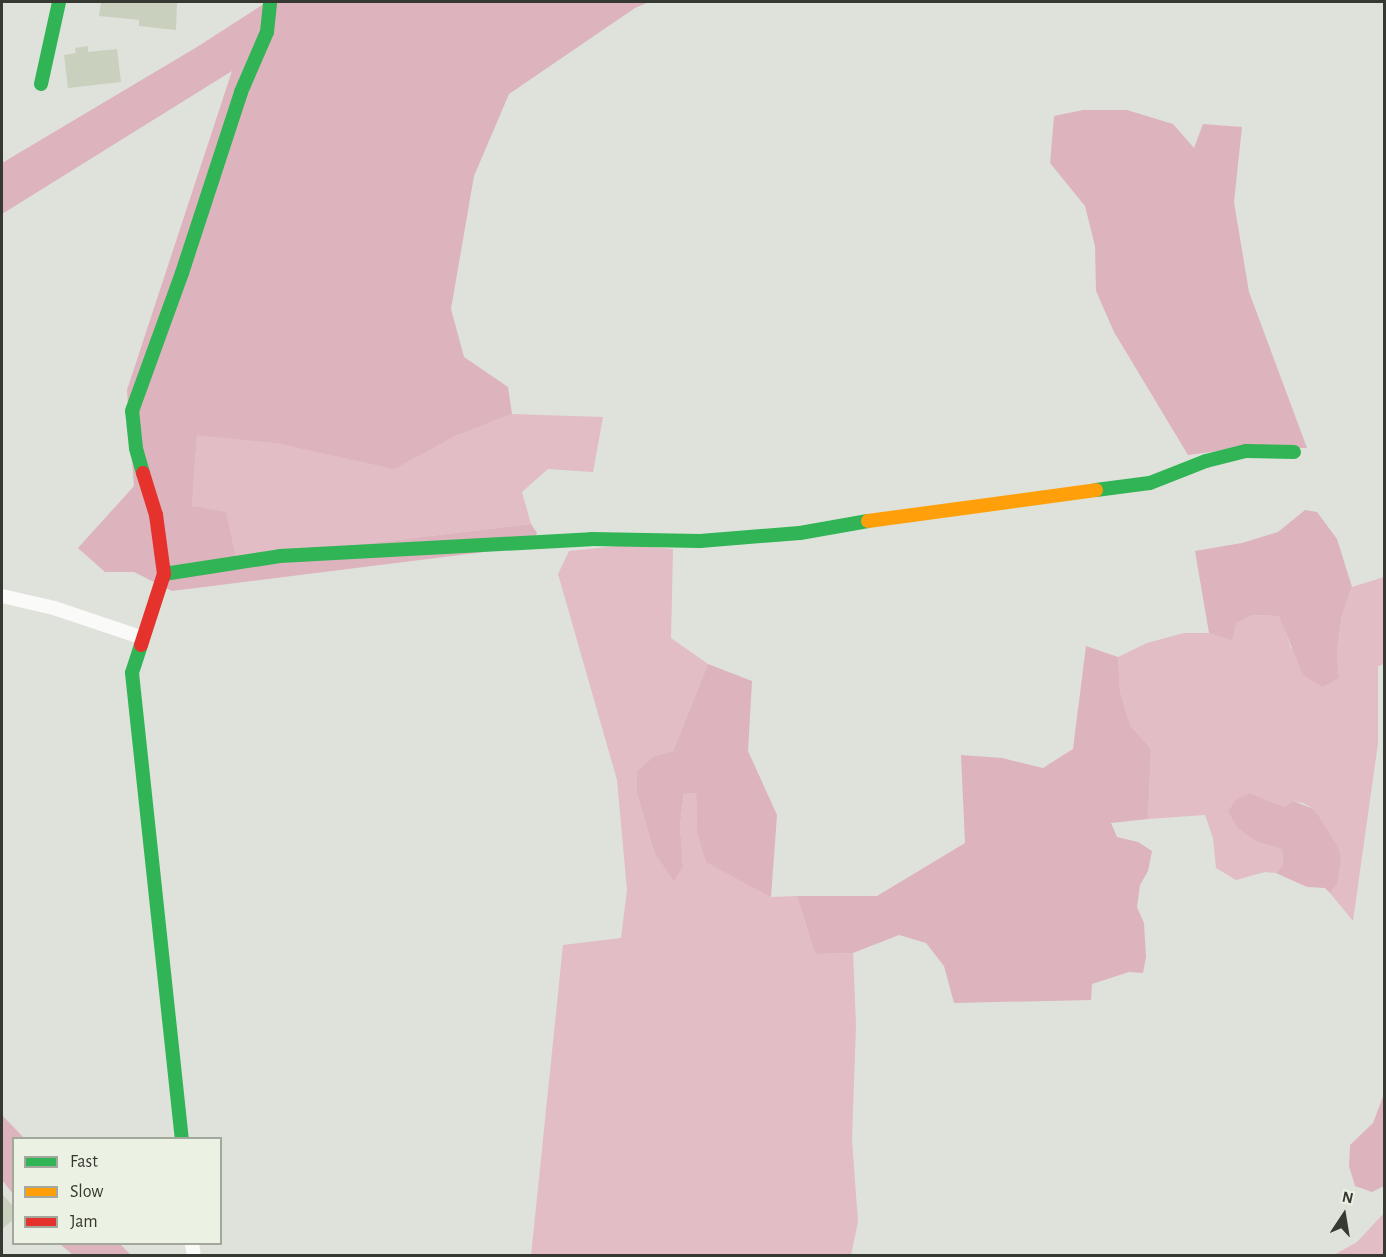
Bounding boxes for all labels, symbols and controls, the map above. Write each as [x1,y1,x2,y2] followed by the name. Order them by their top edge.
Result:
[12,1137,222,1245] legend
[70,1153,98,1171] text: Fast
[70,1183,103,1201] text: Slow
[1314,1185,1374,1245] north arrow
[1341,1188,1355,1206] text: N
[70,1213,98,1231] text: Jam

